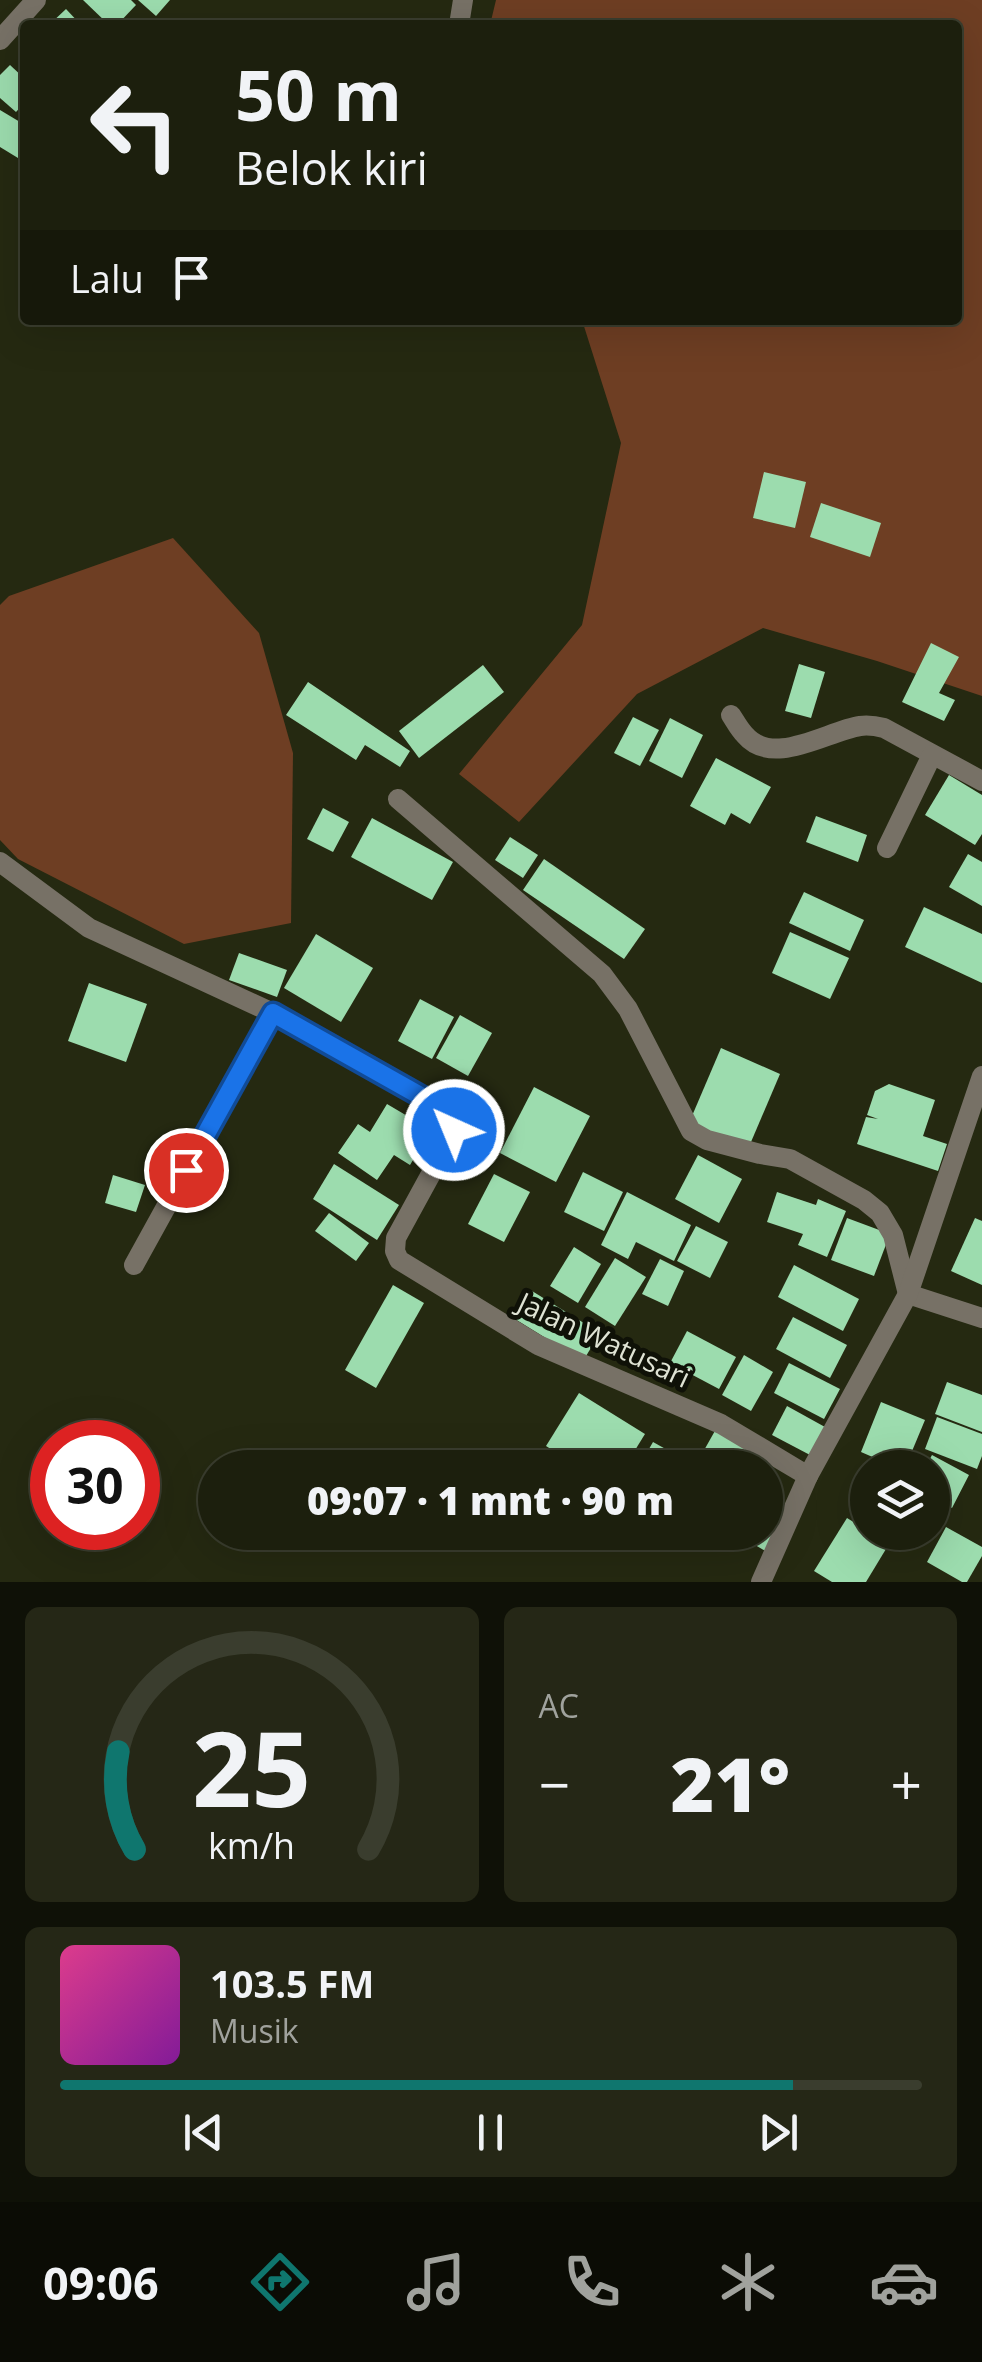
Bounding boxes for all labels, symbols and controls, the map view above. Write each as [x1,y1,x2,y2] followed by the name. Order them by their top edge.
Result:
[235,46,402,142] text: 50 m
[70,60,200,190] icon: left
[235,137,428,198] text: Belok kiri
[164,250,219,305] icon: arrive
[70,252,144,304] text: Lalu
[402,1078,506,1182] position arrow
[144,1128,229,1213] pin
[159,1143,214,1198] icon: arrive
[509,1281,697,1396] street label: Jalan Watusari
[30,1420,160,1550] speed limit sign: 30
[850,1450,950,1550] map controls
[850,1450,950,1550] button: layers
[307,1474,674,1526] text: 09:07 · 1 mnt · 90 m
[539,1684,579,1727] text: AC
[192,1696,311,1837] text: 25
[670,1732,790,1834] text: 21°
[539,1746,570,1821] text: −
[891,1746,922,1821] text: +
[208,1821,295,1869] text: km/h
[210,1957,374,2009] text: 103.5 FM
[210,2009,299,2052] text: Musik
[176,2105,231,2160] icon: previous
[463,2105,518,2160] icon: pause
[751,2105,806,2160] icon: next
[245,2247,315,2317] icon: directions
[401,2247,471,2317] icon: music
[557,2247,627,2317] icon: phone
[713,2247,783,2317] icon: climate
[869,2247,939,2317] icon: car
[43,2252,159,2313] text: 09:06

